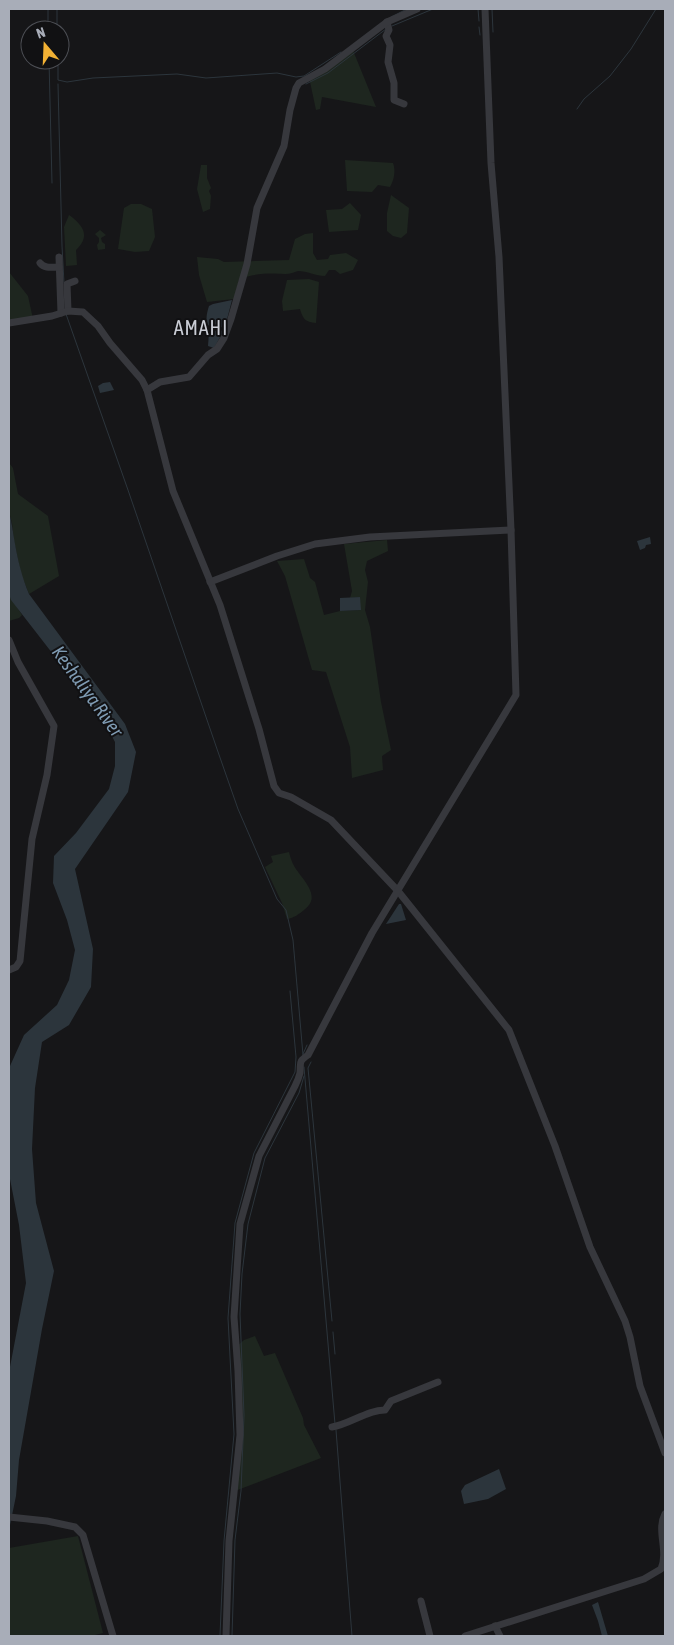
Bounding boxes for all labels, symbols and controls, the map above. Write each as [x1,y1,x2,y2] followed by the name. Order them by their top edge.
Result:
[20,20,70,70] north arrow
[34,24,47,42] text: N
[174,316,228,339] district label: AMAHI
[48,641,129,742] water label: Keshaliya River

